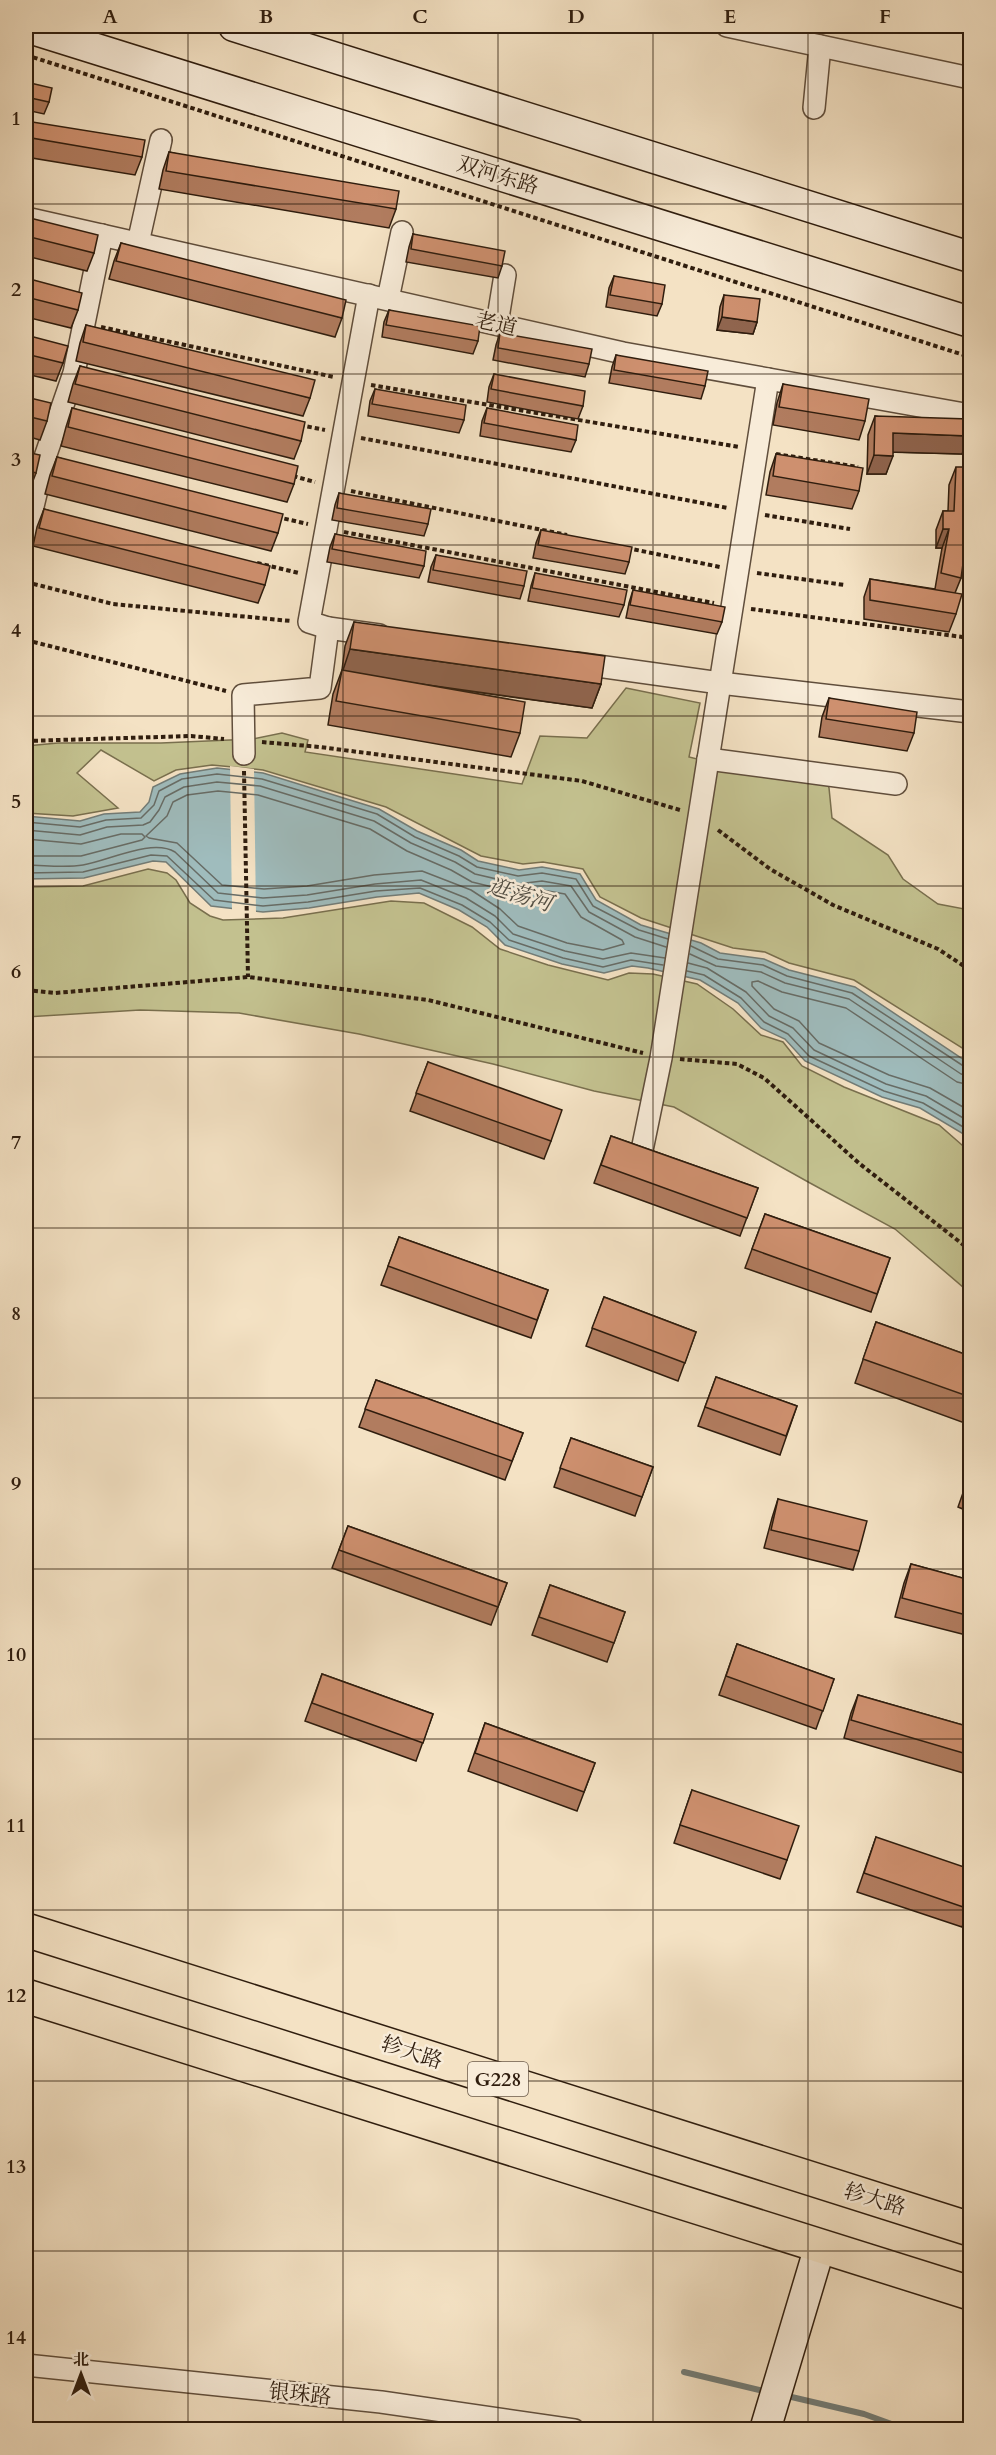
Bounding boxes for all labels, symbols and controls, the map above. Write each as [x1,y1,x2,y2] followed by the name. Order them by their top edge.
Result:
[102,3,118,30] text: A
[259,3,273,30] text: B
[412,3,428,30] text: C
[567,3,585,30] text: D
[724,3,736,30] text: E
[879,3,891,30] text: F
[11,105,21,132] text: 1
[453,149,542,202] street label: 双河东路
[11,276,21,303] text: 2
[472,306,520,343] street label: 老道
[11,446,21,473] text: 3
[11,617,21,644] text: 4
[11,788,21,815] text: 5
[484,871,559,920] water label: 逛荡河
[11,958,21,985] text: 6
[11,1129,21,1156] text: 7
[11,1300,21,1327] text: 8
[11,1470,21,1497] text: 9
[6,1641,26,1668] text: 10
[6,1812,26,1839] text: 11
[6,1982,26,2009] text: 12
[377,2029,446,2076] street label: 轸大路
[468,2062,528,2096] road number: G228
[6,2153,26,2180] text: 13
[840,2176,909,2223] street label: 轸大路
[6,2324,26,2351] text: 14
[51,2344,111,2404] north arrow
[73,2349,89,2371] text: 北
[267,2377,333,2412] street label: 银珠路

